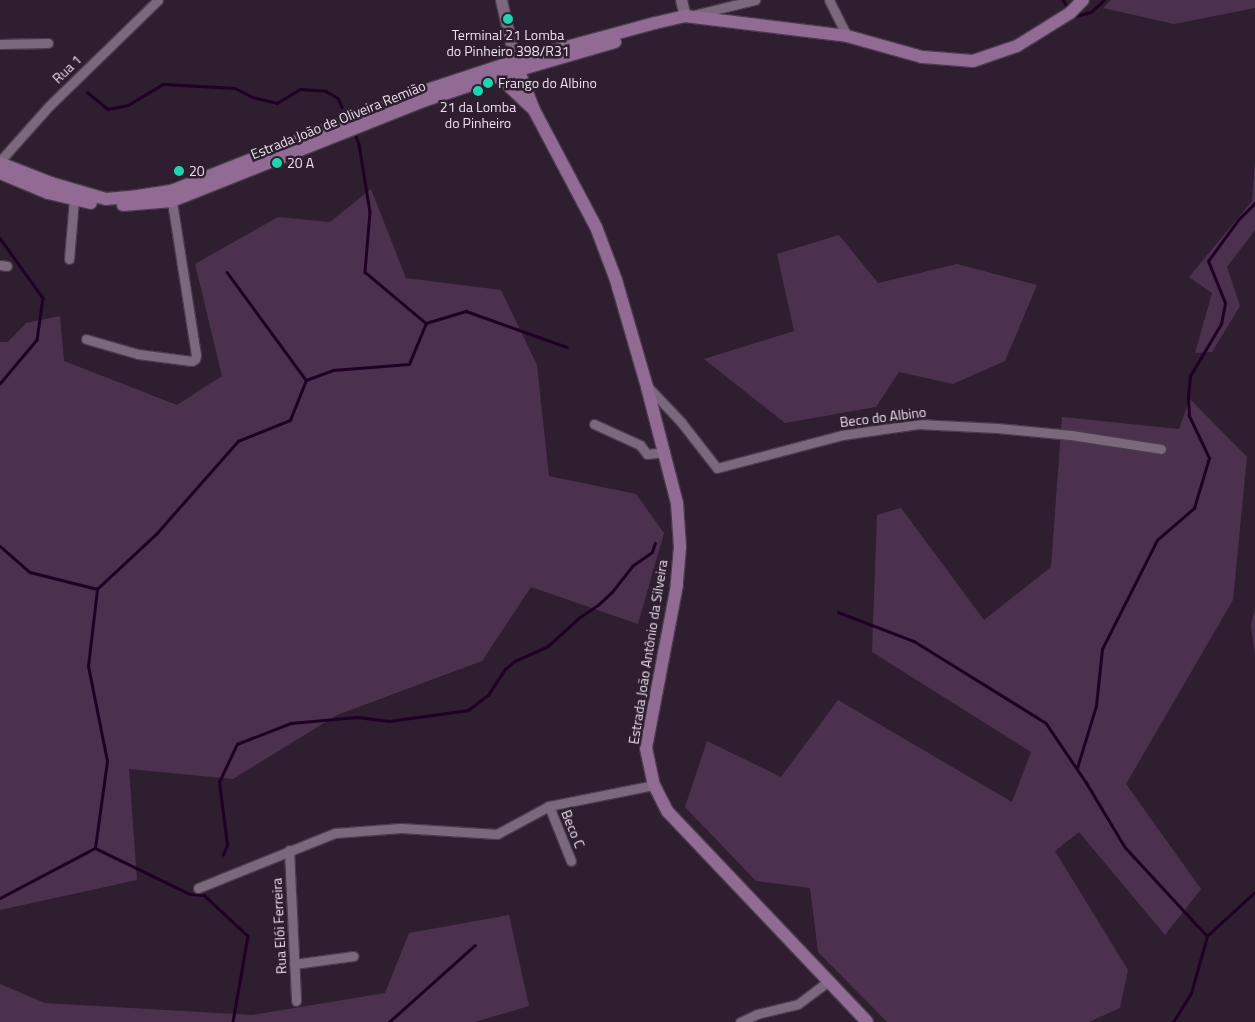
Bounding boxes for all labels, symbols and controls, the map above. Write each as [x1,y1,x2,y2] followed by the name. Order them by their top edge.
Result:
[502,13,514,25] marker: Terminal 21 Lomba do Pinheiro 398/R31
[446,27,570,59] place label: Terminal 21 Lomba do Pinheiro 398/R31
[49,51,85,87] street label: Rua 1
[498,75,597,91] place label: Frango do Albino
[248,77,428,163] street label: Estrada João de Oliveira Remião
[482,77,494,89] marker: Frango do Albino
[472,85,484,97] marker: 21 da Lomba do Pinheiro
[440,99,516,132] place label: 21 da Lomba do Pinheiro
[287,155,314,171] place label: 20 A
[271,157,283,169] marker: 20 A
[189,163,205,179] place label: 20
[173,165,185,177] marker: 20
[839,403,927,431] street label: Beco do Albino
[625,559,671,745] street label: Estrada João Antônio da Silveira
[558,807,588,851] street label: Beco C
[268,877,290,975] street label: Rua Elói Ferreira

